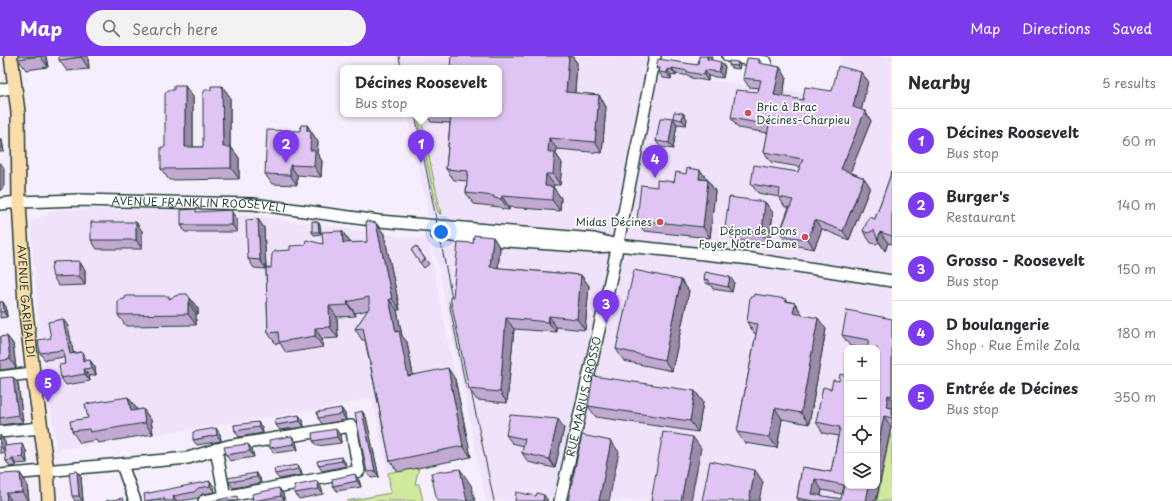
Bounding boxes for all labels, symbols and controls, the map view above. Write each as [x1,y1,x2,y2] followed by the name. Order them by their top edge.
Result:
[86,10,366,46] search box
[20,14,62,42] text: Map
[100,17,122,39] icon: search
[132,17,218,40] text: Search here
[970,18,1000,39] text: Map
[1022,18,1090,39] text: Directions
[1112,18,1152,39] text: Saved
[340,65,502,117] popup
[908,69,970,95] text: Nearby
[354,70,488,93] text: Décines Roosevelt
[1102,73,1156,92] text: 5 results
[354,93,407,112] text: Bus stop
[756,98,850,128] place label: Bric à Brac Décines-Charpieu
[743,108,753,118] marker: Bric à Brac Décines-Charpieu
[946,120,1079,143] text: Décines Roosevelt
[273,130,299,163] pin: 2
[408,130,434,163] pin: 1
[918,131,924,150] text: 1
[1122,131,1156,150] text: 60 m
[946,143,999,162] text: Bus stop
[642,145,668,178] pin: 4
[946,184,1010,207] text: Burger's
[111,192,289,217] street label: AVENUE FRANKLIN ROOSEVELT
[916,195,926,214] text: 2
[1117,195,1156,214] text: 140 m
[946,207,1016,226] text: Restaurant
[576,213,652,230] place label: Midas Décines
[655,217,665,227] marker: Midas Décines
[431,222,451,242] your location
[698,222,797,252] place label: Dépot de Dons Foyer Notre-Dame
[800,232,810,242] marker: Dépot de Dons Foyer Notre-Dame
[14,244,40,359] street label: AVENUE GARIBALDI
[946,248,1085,271] text: Grosso - Roosevelt
[917,259,925,278] text: 3
[1117,259,1156,278] text: 150 m
[946,271,999,290] text: Bus stop
[593,290,619,323] pin: 3
[946,312,1049,335] text: D boulangerie
[917,323,925,342] text: 4
[1117,323,1156,342] text: 180 m
[561,335,605,458] street label: RUE MARIUS GROSSO
[946,335,1080,354] text: Shop · Rue Émile Zola
[844,345,880,489] map controls
[844,345,880,381] button: +
[35,369,61,402] pin: 5
[946,376,1078,399] text: Entrée de Décines
[844,381,880,417] button: −
[917,387,925,406] text: 5
[1114,387,1156,406] text: 350 m
[946,399,999,418] text: Bus stop
[844,417,880,453] button: locate
[844,453,880,489] button: layers

